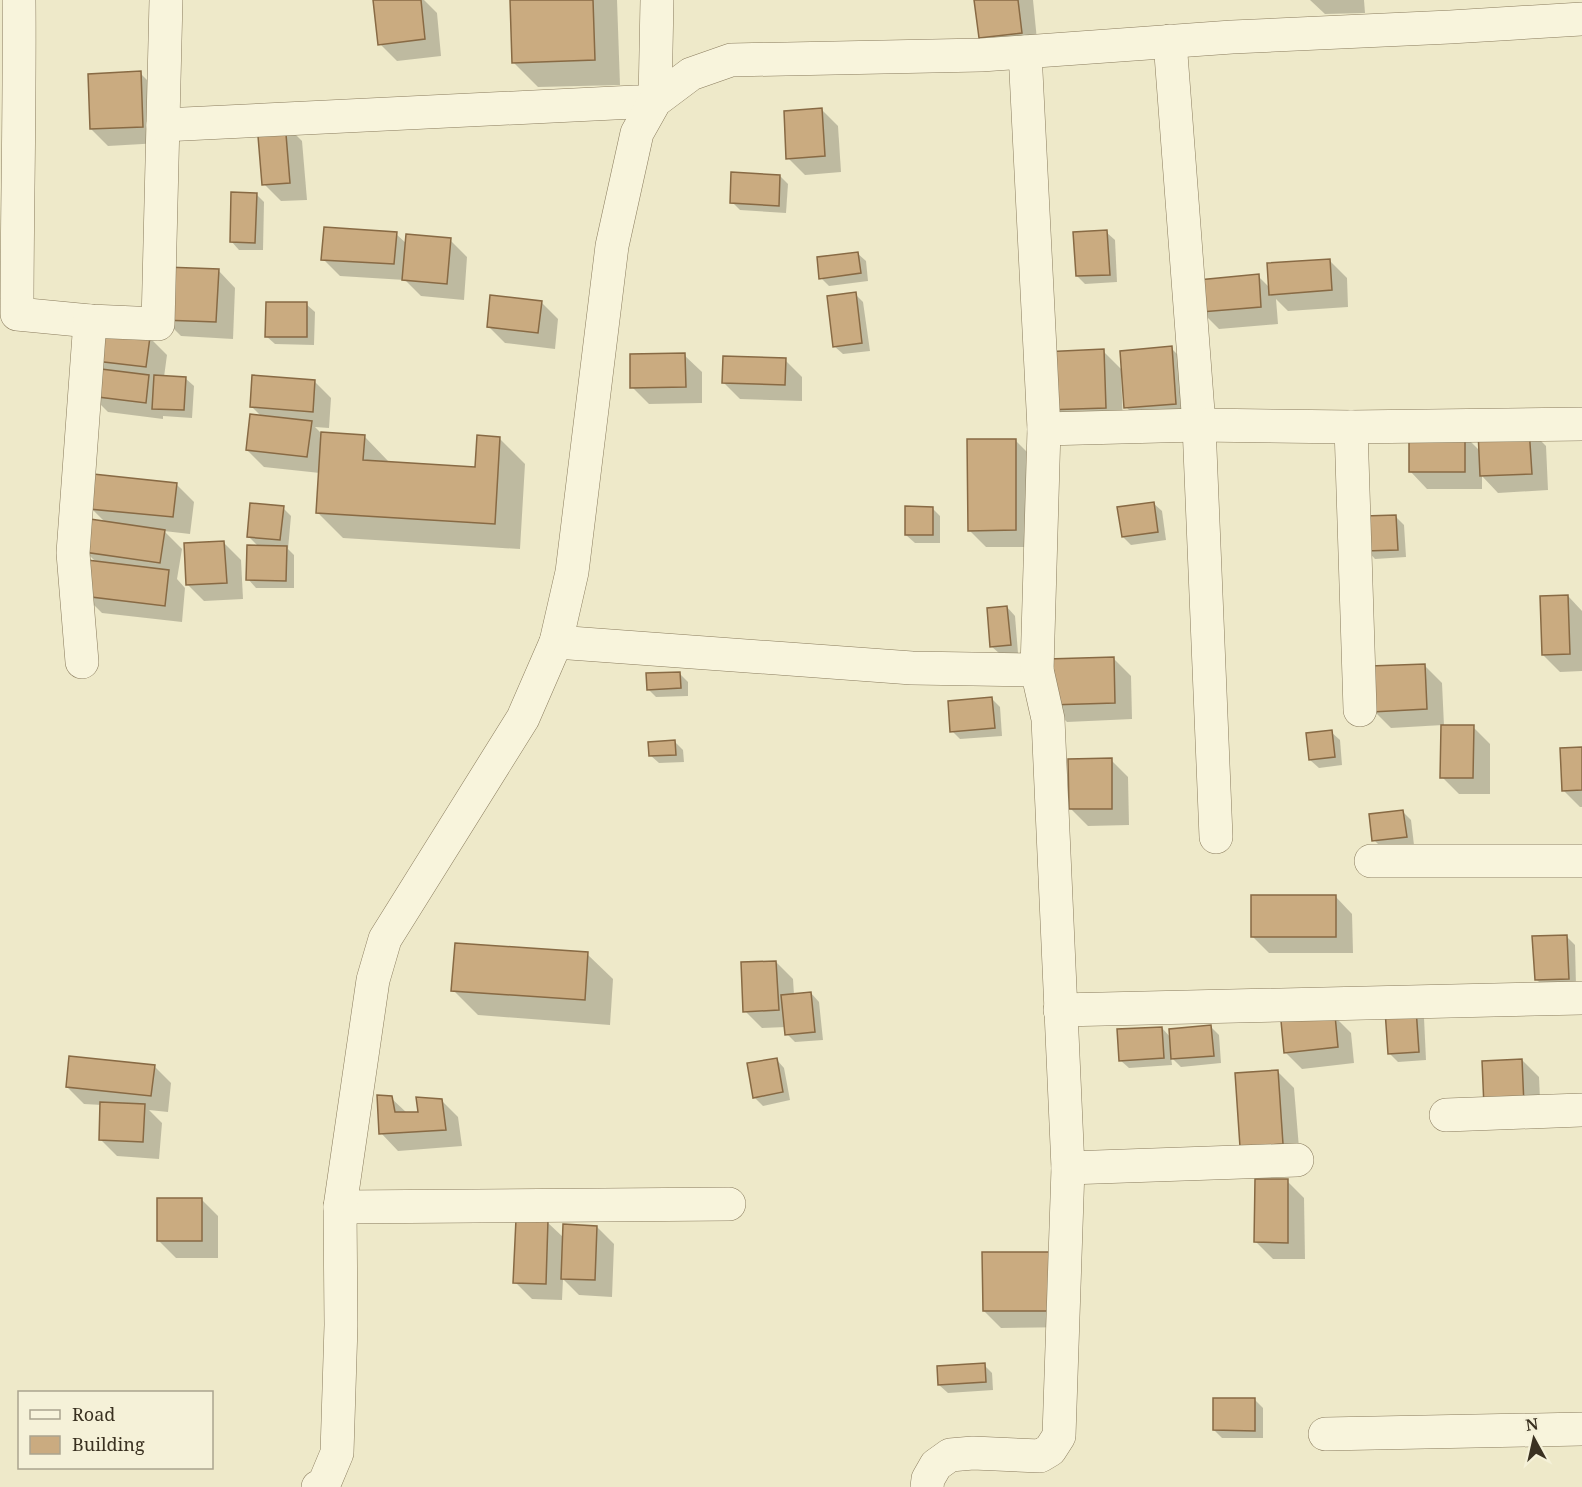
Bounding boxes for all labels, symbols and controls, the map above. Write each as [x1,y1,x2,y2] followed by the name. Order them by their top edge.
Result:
[18,1391,213,1469] legend
[72,1402,115,1426] text: Road
[1504,1409,1564,1469] north arrow
[1524,1412,1540,1436] text: N
[72,1432,145,1456] text: Building

